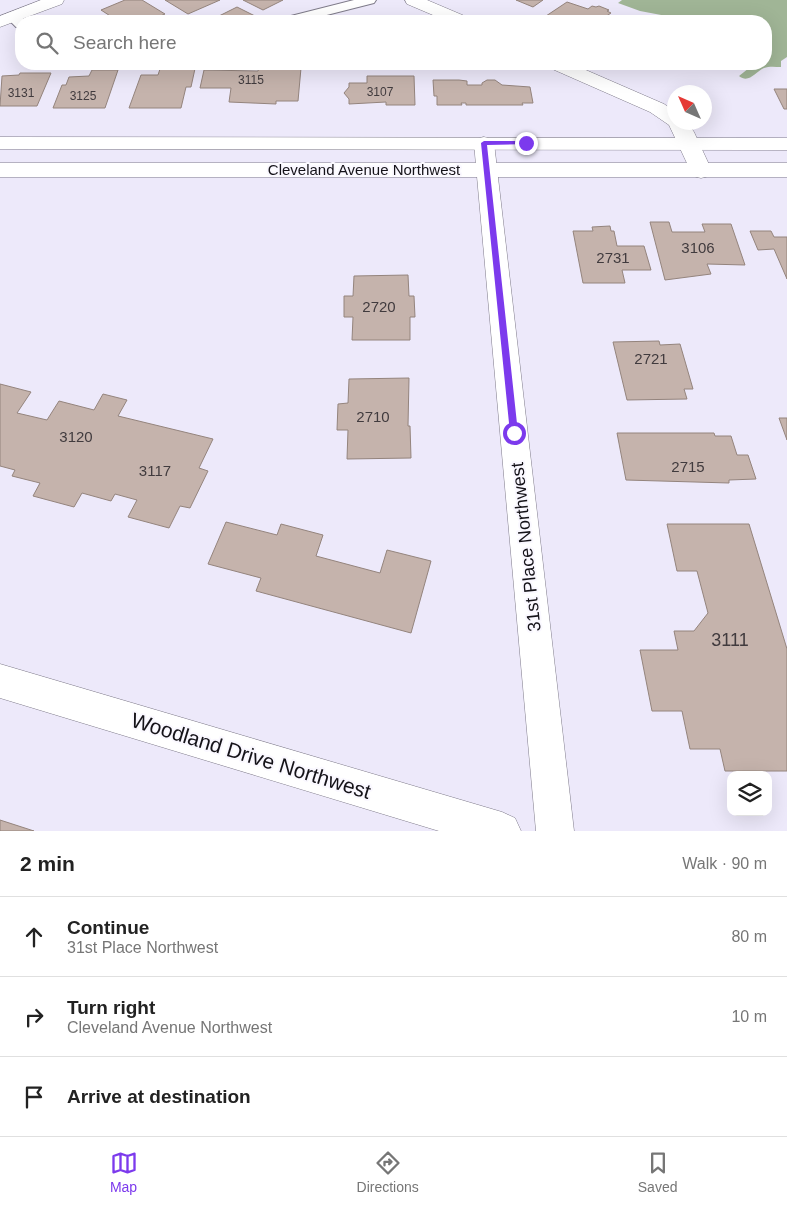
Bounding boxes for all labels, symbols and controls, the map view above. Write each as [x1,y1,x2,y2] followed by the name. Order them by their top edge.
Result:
[15,15,772,70] search box
[33,29,61,57] icon: search
[73,32,177,53] text: Search here
[238,73,264,87] house number: 3115
[367,85,394,99] house number: 3107
[667,85,712,130] north arrow
[8,86,35,100] house number: 3131
[70,89,97,103] house number: 3125
[515,132,538,155] route end
[268,161,461,178] street label: Cleveland Avenue Northwest
[681,239,715,256] house number: 3106
[596,249,630,266] house number: 2731
[362,298,396,315] house number: 2720
[634,350,668,367] house number: 2721
[356,408,390,425] house number: 2710
[503,422,526,445] route start
[59,428,93,445] house number: 3120
[671,458,705,475] house number: 2715
[507,461,545,633] street label: 31st Place Northwest
[139,462,171,479] house number: 3117
[711,630,749,650] house number: 3111
[129,708,374,803] street label: Woodland Drive Northwest
[727,771,772,816] map controls
[727,771,772,816] button: layers
[20,852,75,875] text: 2 min
[682,855,767,872] text: Walk · 90 m
[67,917,149,938] text: Continue
[20,923,48,951] icon: ahead
[731,928,767,945] text: 80 m
[67,939,218,956] text: 31st Place Northwest
[67,997,155,1018] text: Turn right
[20,1003,48,1031] icon: right
[731,1008,767,1025] text: 10 m
[67,1019,272,1036] text: Cleveland Avenue Northwest
[20,1083,48,1111] icon: arrive
[67,1086,251,1107] text: Arrive at destination
[110,1149,138,1195] tab: Map
[357,1149,419,1195] tab: Directions
[638,1149,677,1195] tab: Saved

